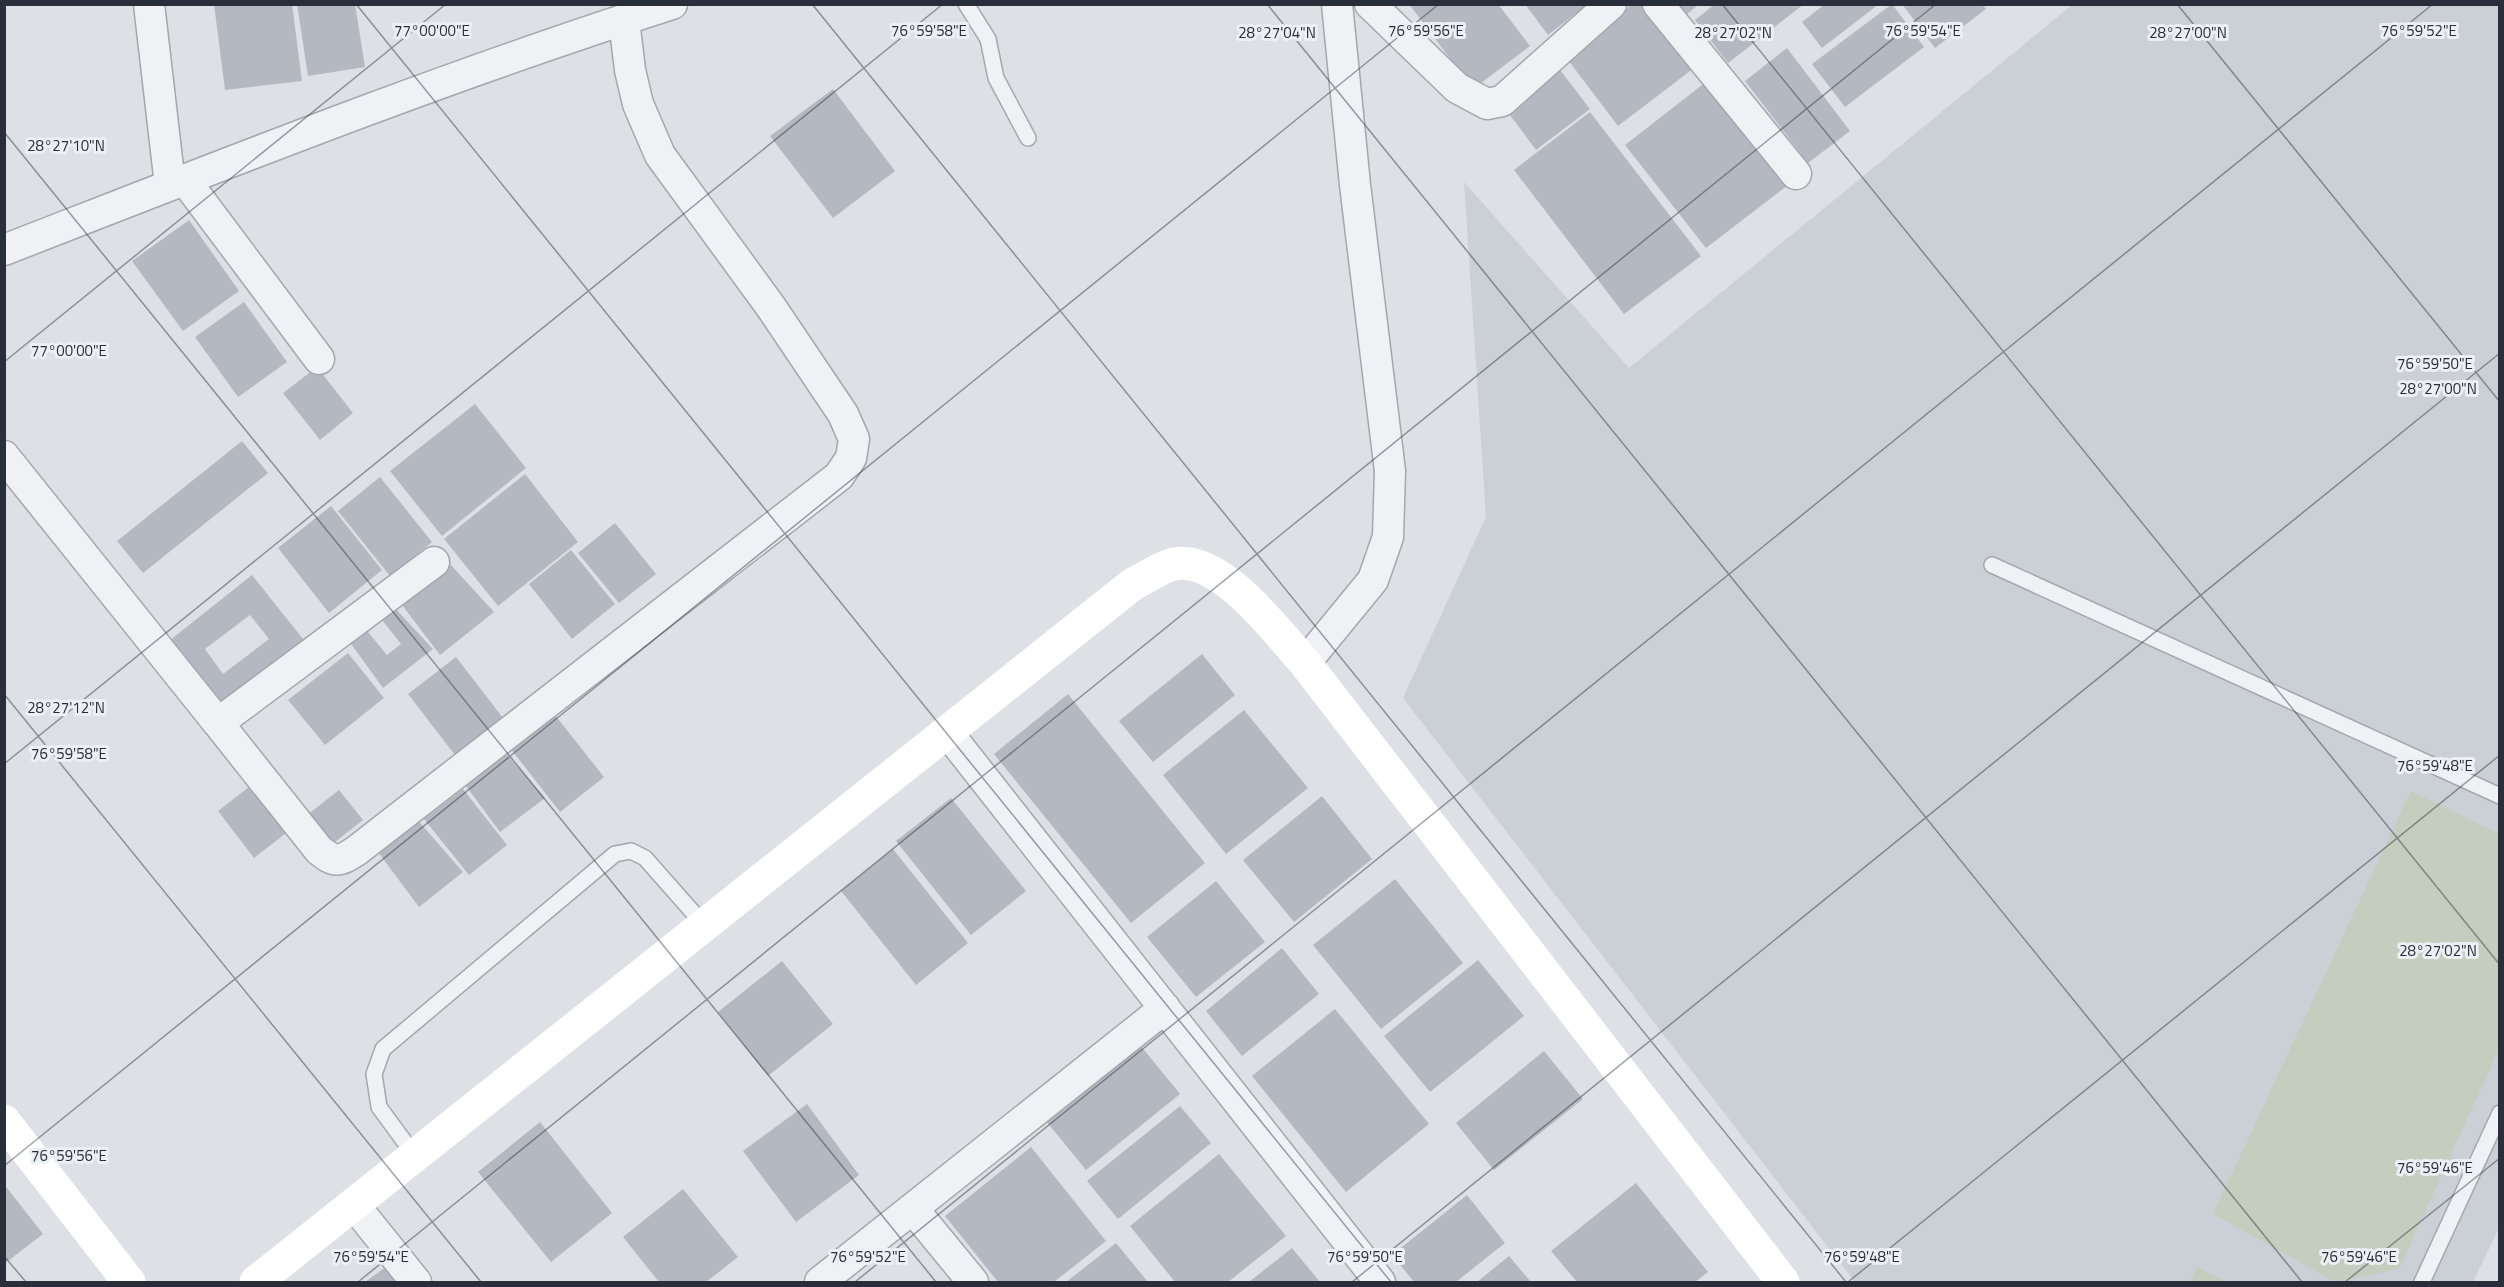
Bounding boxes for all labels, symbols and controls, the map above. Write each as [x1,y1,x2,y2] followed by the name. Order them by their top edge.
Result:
[394,19,470,42] text: 77°00'00"E
[891,19,967,42] text: 76°59'58"E
[1388,19,1464,42] text: 76°59'56"E
[1885,19,1961,42] text: 76°59'54"E
[2381,19,2457,42] text: 76°59'52"E
[1238,21,1316,44] text: 28°27'04"N
[1694,21,1772,44] text: 28°27'02"N
[2149,21,2227,44] text: 28°27'00"N
[27,134,105,157] text: 28°27'10"N
[31,339,107,362] text: 77°00'00"E
[2397,352,2473,375] text: 76°59'50"E
[2399,377,2477,400] text: 28°27'00"N
[27,696,105,719] text: 28°27'12"N
[31,742,107,765] text: 76°59'58"E
[2397,754,2473,777] text: 76°59'48"E
[2399,939,2477,962] text: 28°27'02"N
[31,1144,107,1167] text: 76°59'56"E
[2397,1156,2473,1179] text: 76°59'46"E
[333,1245,409,1268] text: 76°59'54"E
[830,1245,906,1268] text: 76°59'52"E
[1327,1245,1403,1268] text: 76°59'50"E
[1824,1245,1900,1268] text: 76°59'48"E
[2321,1245,2397,1268] text: 76°59'46"E

